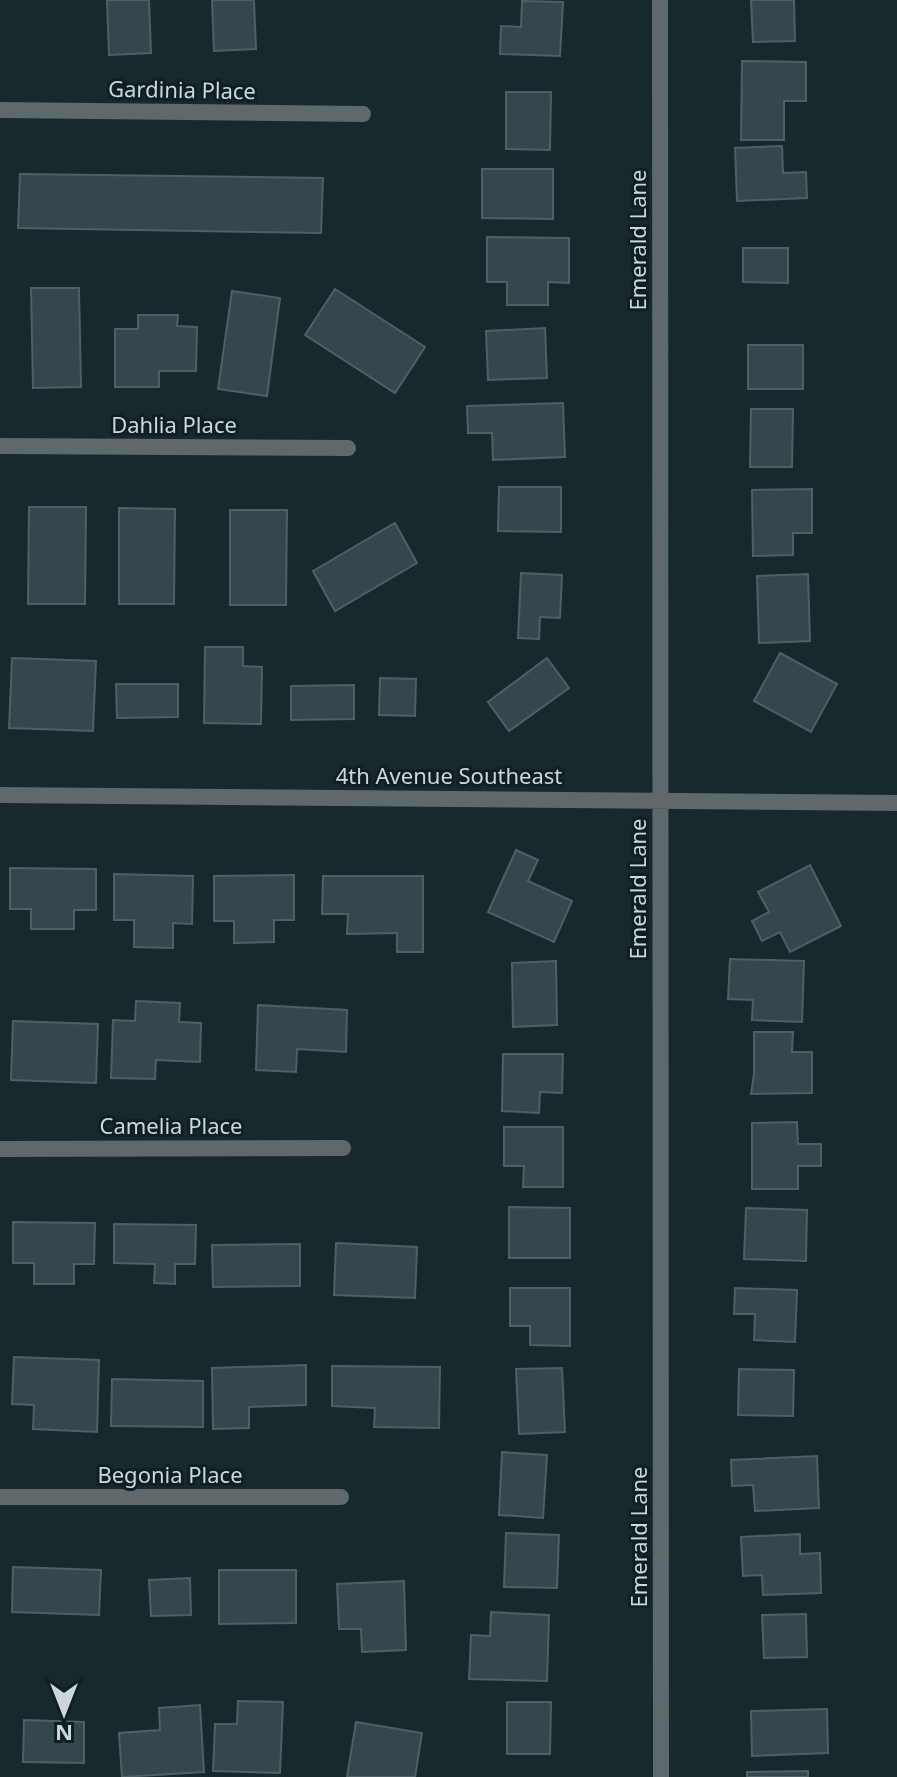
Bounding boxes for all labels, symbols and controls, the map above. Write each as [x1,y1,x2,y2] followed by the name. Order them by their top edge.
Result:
[108,73,256,105] street label: Gardinia Place
[622,170,652,311] street label: Emerald Lane
[111,409,237,439] street label: Dahlia Place
[336,760,562,790] street label: 4th Avenue Southeast
[622,819,652,960] street label: Emerald Lane
[100,1110,242,1140] street label: Camelia Place
[97,1459,243,1489] street label: Begonia Place
[623,1467,653,1608] street label: Emerald Lane
[24,1673,104,1753] north arrow
[55,1719,73,1749] text: N

